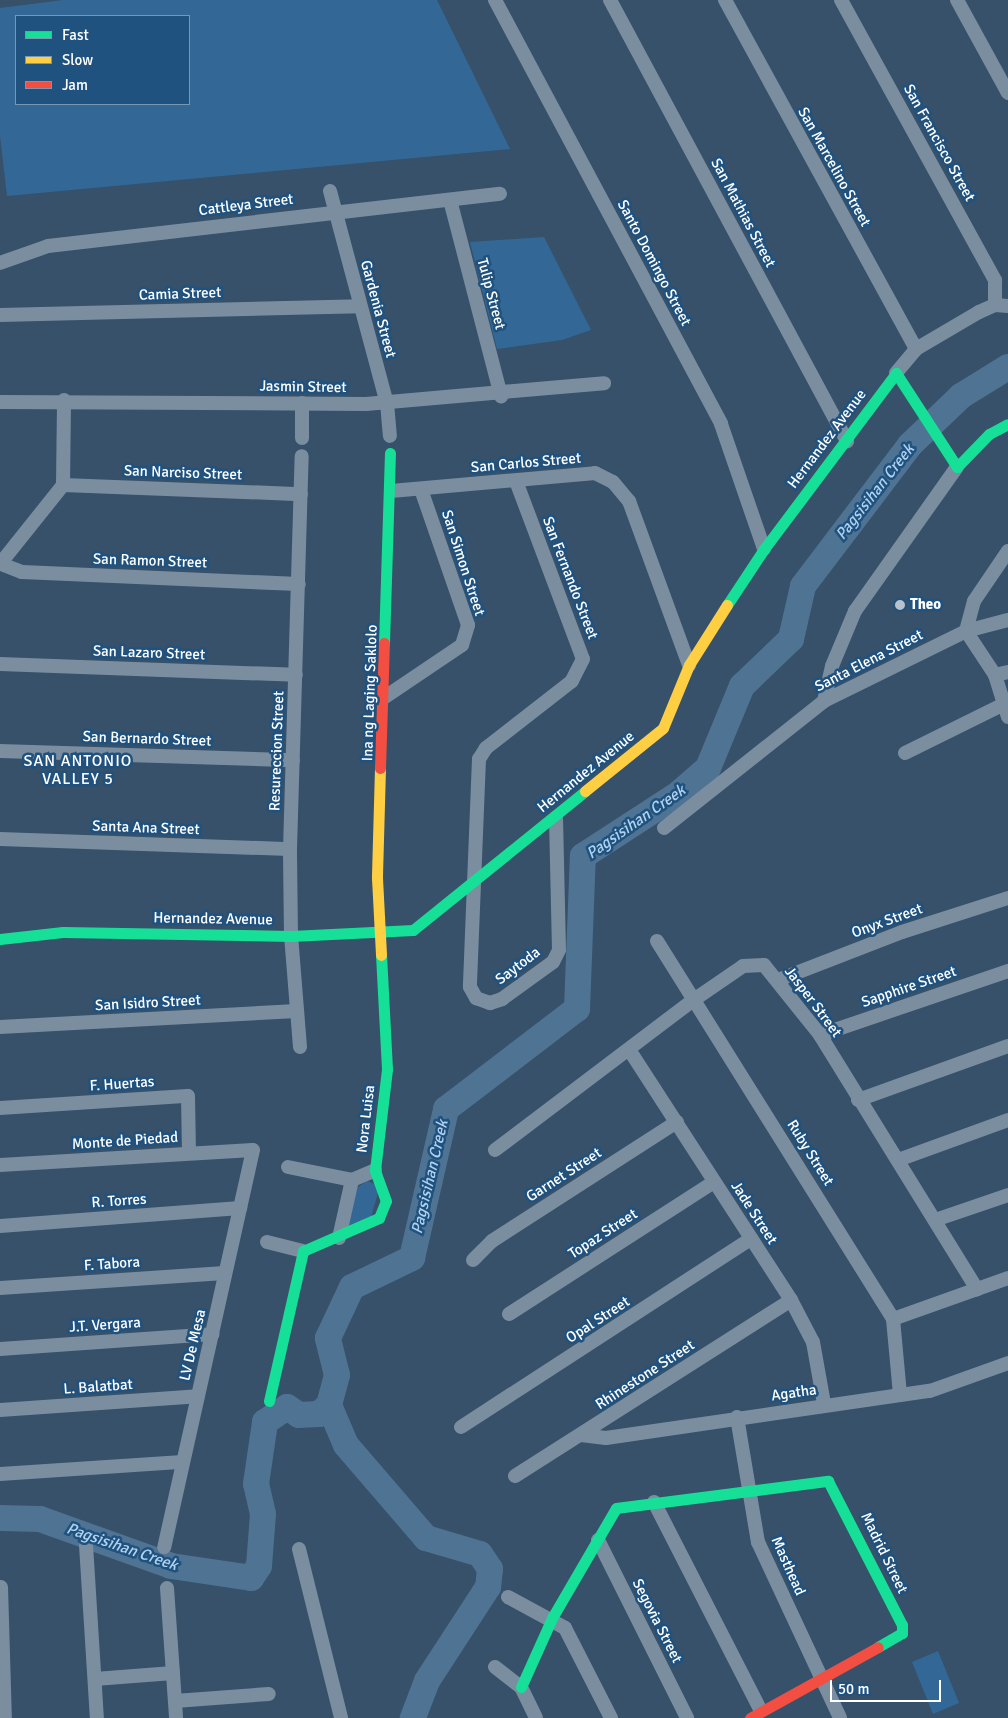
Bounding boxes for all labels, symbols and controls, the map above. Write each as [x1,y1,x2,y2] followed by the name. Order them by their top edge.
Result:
[15,15,190,105] legend
[62,26,89,44] text: Fast
[62,51,93,69] text: Slow
[62,76,88,94] text: Jam
[899,81,979,205] street label: San Francisco Street
[794,104,874,230] street label: San Marcelino Street
[707,155,779,271] street label: San Mathias Street
[198,190,294,220] street label: Cattleya Street
[613,197,695,329] street label: Santo Domingo Street
[473,256,509,332] street label: Tulip Street
[356,258,400,360] street label: Gardenia Street
[138,284,222,304] street label: Camia Street
[259,377,347,397] street label: Jasmin Street
[784,386,870,492] street label: Hernandez Avenue
[832,440,918,544] water label: Pagsisihan Creek
[470,449,582,477] street label: San Carlos Street
[123,462,243,484] street label: San Narciso Street
[437,508,489,618] street label: San Simon Street
[538,514,602,642] street label: San Fernando Street
[93,550,207,572] street label: San Ramon Street
[910,596,941,614] place label: Theo
[894,599,906,611] marker: Theo
[359,624,381,762] street label: Ina ng Laging Saklolo
[812,626,926,696] street label: Santa Elena Street
[93,642,205,664] street label: San Lazaro Street
[266,690,288,812] street label: Resureccion Street
[534,727,638,817] street label: Hernandez Avenue
[82,728,212,750] street label: San Bernardo Street
[22,751,134,789] district label: SAN ANTONIO VALLEY 5
[583,781,689,863] water label: Pagsisihan Creek
[92,817,200,839] street label: Santa Ana Street
[849,900,925,942] street label: Onyx Street
[153,909,273,929] street label: Hernandez Avenue
[492,943,544,989] street label: Saytoda
[859,962,959,1012] street label: Sapphire Street
[781,963,845,1041] street label: Jasper Street
[95,991,201,1015] street label: San Isidro Street
[89,1073,155,1095] street label: F. Huertas
[353,1084,379,1154] street label: Nora Luisa
[783,1117,837,1189] street label: Ruby Street
[408,1118,452,1236] water label: Pagsisihan Creek
[71,1128,179,1154] street label: Monte de Piedad
[523,1144,605,1206] street label: Garnet Street
[727,1178,781,1248] street label: Jade Street
[91,1190,147,1212] street label: R. Torres
[565,1205,641,1263] street label: Topaz Street
[83,1253,141,1275] street label: F. Tabora
[563,1293,633,1347] street label: Opal Street
[176,1308,210,1382] street label: LV De Mesa
[69,1314,141,1336] street label: J.T. Vergara
[592,1336,698,1414] street label: Rhinestone Street
[63,1376,133,1398] street label: L. Balatbat
[770,1381,818,1405] street label: Agatha
[857,1510,911,1596] street label: Madrid Street
[64,1519,180,1575] water label: Pagsisihan Creek
[767,1534,809,1598] street label: Masthead
[628,1576,686,1666] street label: Segovia Street
[833,1670,944,1702] scale bar
[838,1680,869,1698] text: 50 m

